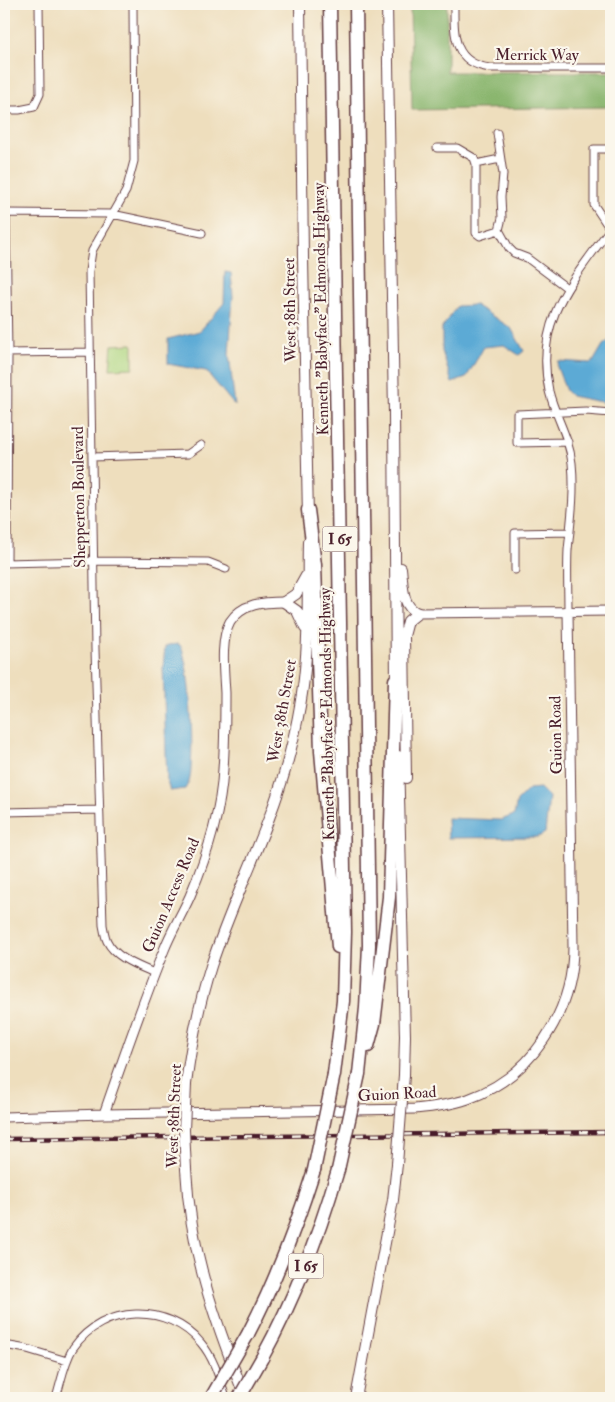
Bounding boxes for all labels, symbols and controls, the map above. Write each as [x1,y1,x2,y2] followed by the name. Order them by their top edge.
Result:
[495,45,580,65] street label: Merrick Way
[309,181,333,436] street label: Kenneth "Babyface" Edmonds Highway
[279,257,301,364] street label: West 38th Street
[68,426,91,568] street label: Shepperton Boulevard
[322,526,358,552] road number: I 65
[315,586,339,841] street label: Kenneth "Babyface" Edmonds Highway
[263,658,301,765] street label: West 38th Street
[545,695,567,774] street label: Guion Road
[138,835,204,956] street label: Guion Access Road
[162,1063,186,1170] street label: West 38th Street
[357,1082,437,1106] street label: Guion Road
[288,1254,324,1278] road number: I 65

